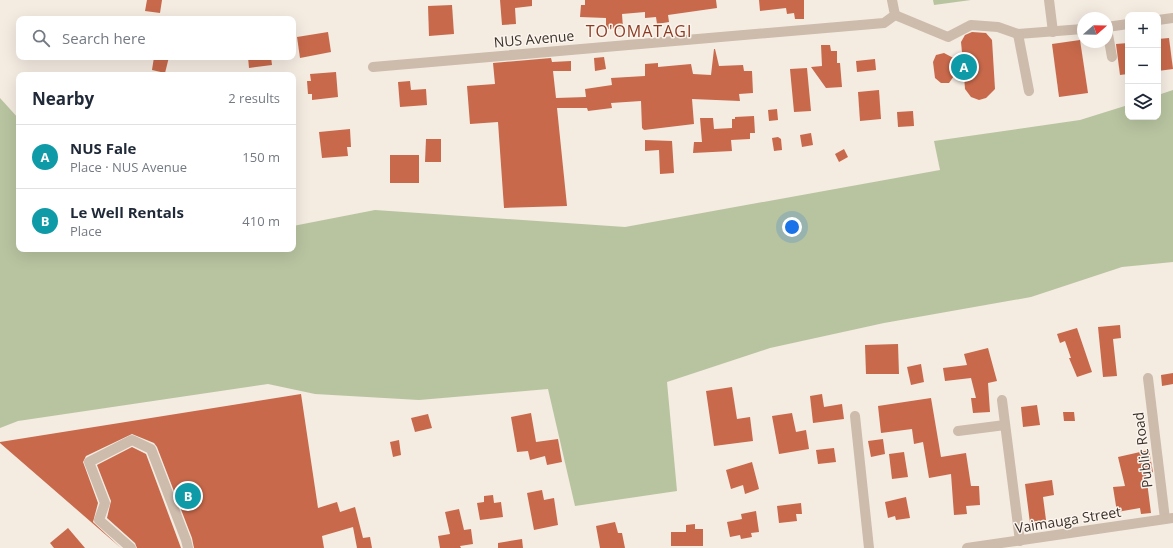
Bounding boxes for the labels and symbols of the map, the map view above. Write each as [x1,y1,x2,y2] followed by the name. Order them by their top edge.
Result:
[1077,12,1113,48] north arrow
[586,20,692,42] district label: TO'OMATAGI
[493,26,575,51] street label: NUS Avenue
[951,52,977,82] pin: A
[782,217,802,237] your location
[1128,411,1157,489] street label: Public Road
[175,481,201,511] pin: B
[1014,502,1122,537] street label: Vaimauga Street

